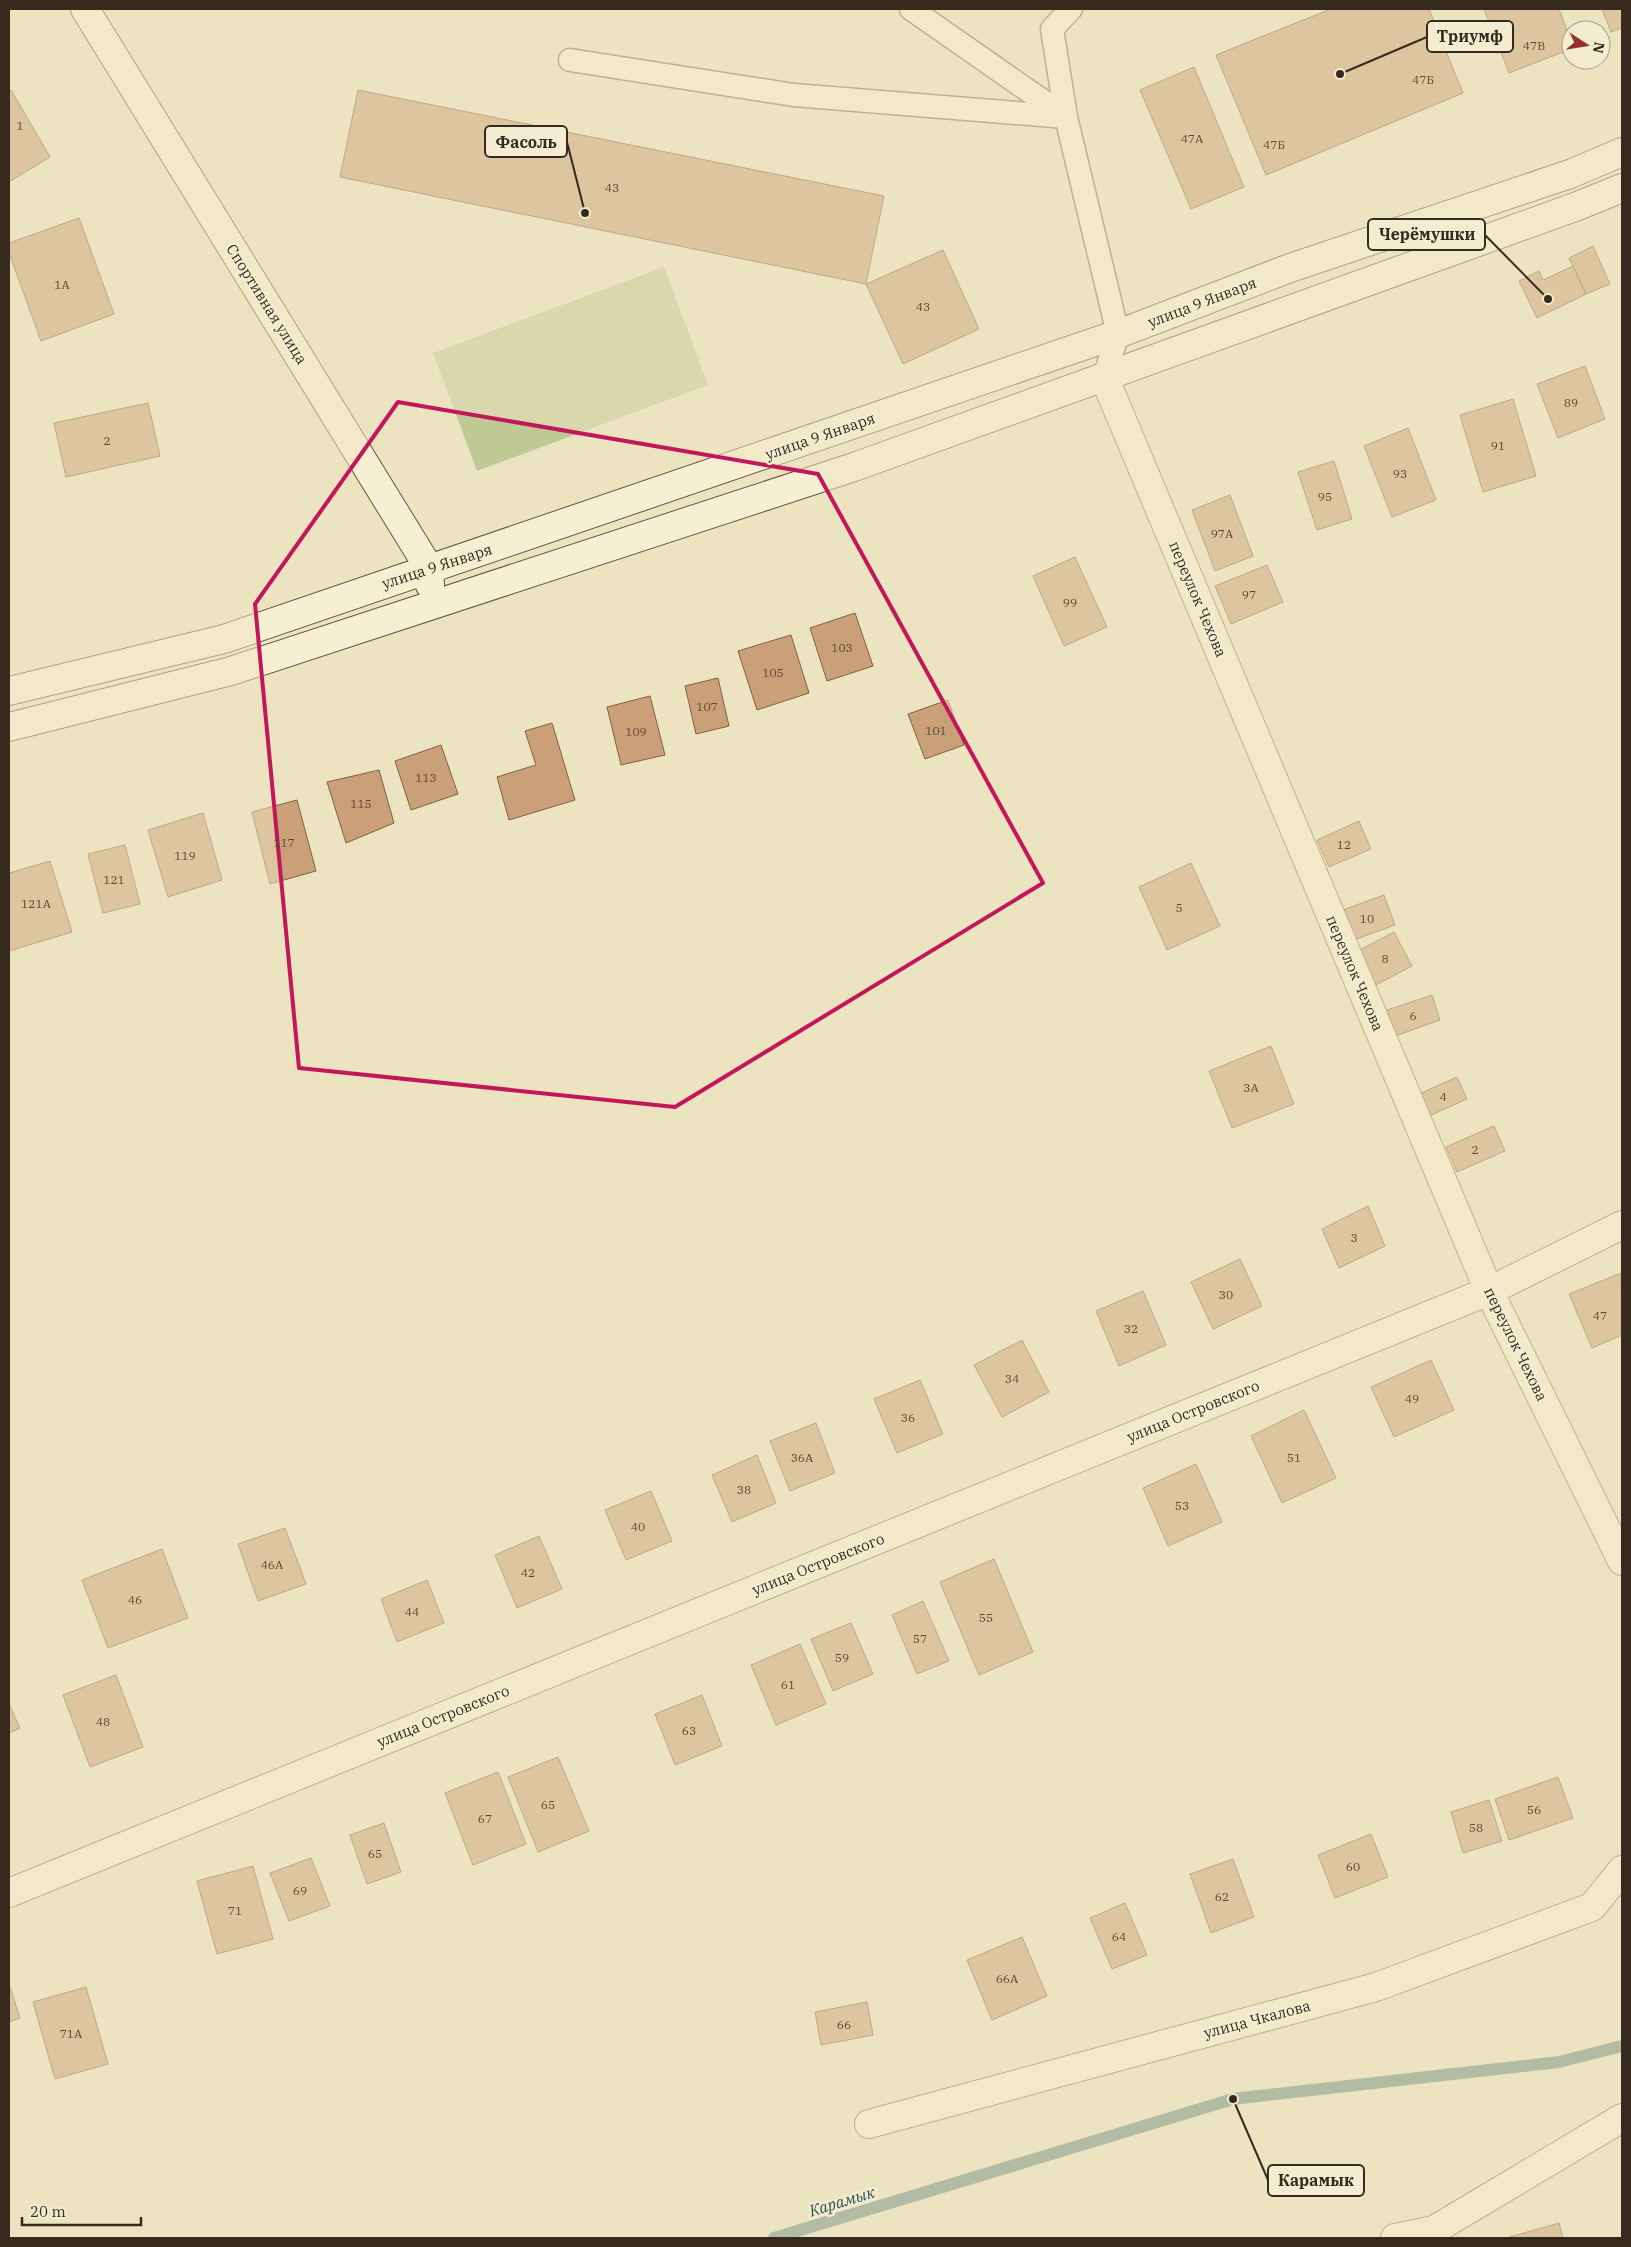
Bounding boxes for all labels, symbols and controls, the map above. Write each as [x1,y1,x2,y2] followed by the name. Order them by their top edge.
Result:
[1561,20,1611,70] north arrow
[1427,21,1513,52] callout: Триумф
[1437,26,1503,46] text: Триумф
[1523,38,1545,53] house number: 47В
[1589,40,1609,55] text: N
[1412,72,1434,87] house number: 47Б
[16,118,24,133] house number: 1
[485,126,567,157] callout: Фасоль
[1181,131,1204,146] house number: 47А
[495,132,557,152] text: Фасоль
[1263,137,1285,152] house number: 47Б
[605,180,619,195] house number: 43
[1368,219,1485,250] callout: Черёмушки
[1379,224,1475,244] text: Черёмушки
[222,240,312,368] street label: Спортивная улица
[1145,273,1259,331] street label: улица 9 Января
[54,277,70,292] house number: 1А
[916,299,930,314] house number: 43
[1564,395,1578,410] house number: 89
[763,408,877,464] street label: улица 9 Января
[103,433,111,448] house number: 2
[1491,438,1505,453] house number: 91
[1393,466,1407,481] house number: 93
[1318,489,1332,504] house number: 95
[1211,526,1234,541] house number: 97А
[1165,538,1231,660] street label: переулок Чехова
[379,539,495,593] street label: улица 9 Января
[1242,587,1256,602] house number: 97
[1063,595,1077,610] house number: 99
[831,640,853,655] house number: 103
[762,665,784,680] house number: 105
[696,699,718,714] house number: 107
[925,723,947,738] house number: 101
[625,724,647,739] house number: 109
[415,770,437,785] house number: 113
[350,796,372,811] house number: 115
[273,835,295,850] house number: 117
[1337,837,1351,852] house number: 12
[174,848,196,863] house number: 119
[103,872,125,887] house number: 121
[21,896,52,911] house number: 121А
[1175,900,1183,915] house number: 5
[1360,911,1374,926] house number: 10
[1322,912,1388,1034] street label: переулок Чехова
[1381,951,1389,966] house number: 8
[1409,1008,1417,1023] house number: 6
[1243,1080,1259,1095] house number: 3А
[1439,1089,1447,1104] house number: 4
[1471,1142,1479,1157] house number: 2
[1350,1230,1358,1245] house number: 3
[1480,1284,1552,1404] street label: переулок Чехова
[1219,1287,1233,1302] house number: 30
[1593,1308,1607,1323] house number: 47
[1124,1321,1138,1336] house number: 32
[1005,1371,1019,1386] house number: 34
[1124,1376,1262,1446] street label: улица Островского
[1405,1391,1419,1406] house number: 49
[901,1410,915,1425] house number: 36
[791,1450,814,1465] house number: 36А
[1287,1450,1301,1465] house number: 51
[737,1482,751,1497] house number: 38
[1175,1498,1189,1513] house number: 53
[631,1519,645,1534] house number: 40
[749,1529,887,1599] street label: улица Островского
[261,1557,284,1572] house number: 46А
[521,1565,535,1580] house number: 42
[128,1592,142,1607] house number: 46
[405,1604,419,1619] house number: 44
[979,1610,993,1625] house number: 55
[913,1631,927,1646] house number: 57
[835,1650,849,1665] house number: 59
[781,1677,795,1692] house number: 61
[374,1681,512,1751] street label: улица Островского
[96,1714,110,1729] house number: 48
[682,1723,696,1738] house number: 63
[541,1797,555,1812] house number: 65
[1527,1802,1541,1817] house number: 56
[478,1811,492,1826] house number: 67
[1469,1820,1483,1835] house number: 58
[368,1846,382,1861] house number: 65
[1346,1859,1360,1874] house number: 60
[293,1883,307,1898] house number: 69
[1215,1889,1229,1904] house number: 62
[228,1903,242,1918] house number: 71
[1112,1929,1126,1944] house number: 64
[996,1971,1019,1986] house number: 66А
[1201,1996,1313,2042] street label: улица Чкалова
[837,2017,851,2032] house number: 66
[60,2026,83,2041] house number: 71А
[1268,2165,1364,2196] callout: Карамык
[1278,2170,1354,2190] text: Карамык
[806,2181,878,2221] water label: Карамык
[22,2194,141,2226] scale bar
[30,2202,66,2221] text: 20 m

